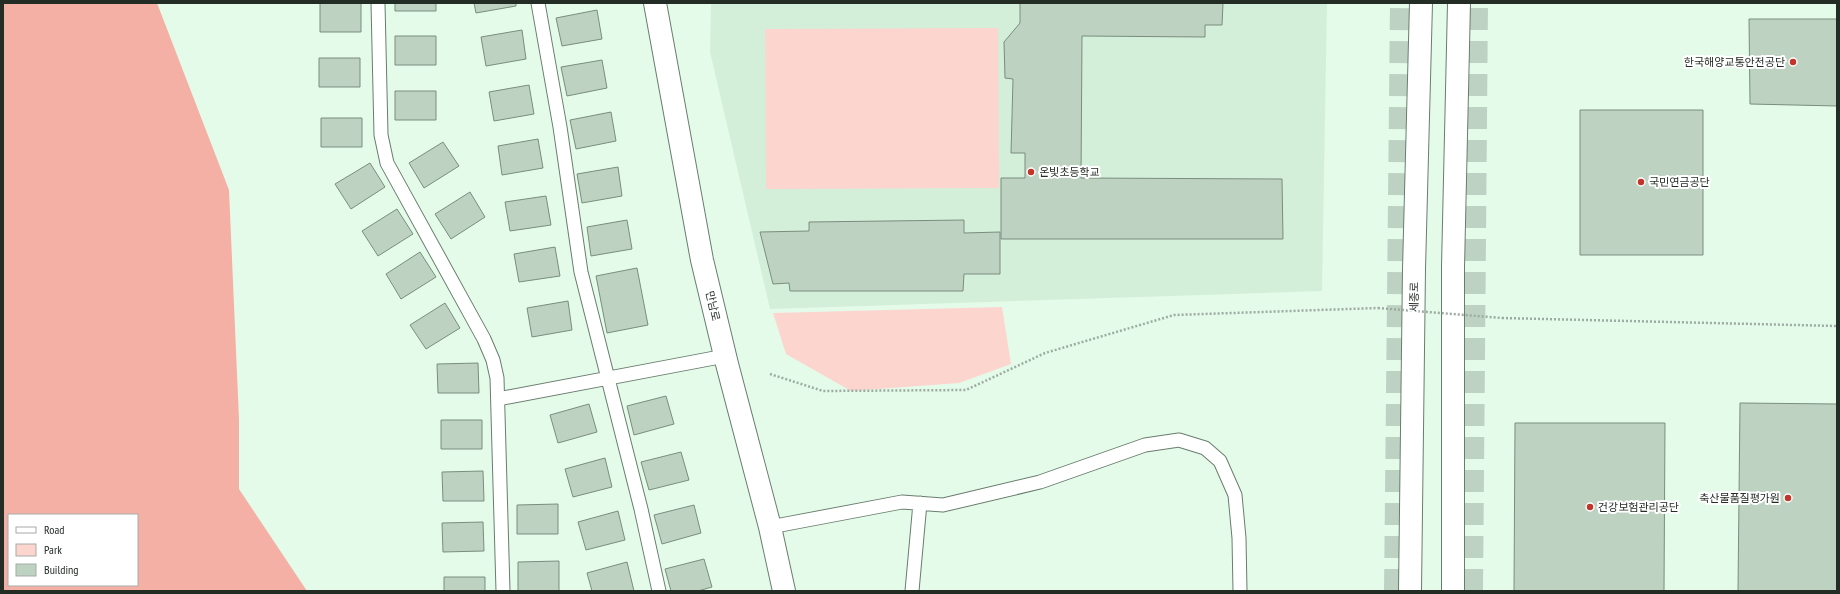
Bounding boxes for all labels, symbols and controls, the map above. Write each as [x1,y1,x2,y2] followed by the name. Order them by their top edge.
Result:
[1684,55,1785,69] place label: 한국해양교통안전공단
[1788,57,1798,67] marker: 한국해양교통안전공단
[1039,165,1100,179] place label: 온빛초등학교
[1026,167,1036,177] marker: 온빛초등학교
[1649,175,1710,189] place label: 국민연금공단
[1636,177,1646,187] marker: 국민연금공단
[1407,282,1421,312] street label: 세종로
[703,290,723,322] street label: 만남로
[1699,491,1780,505] place label: 축산물품질평가원
[1783,493,1793,503] marker: 축산물품질평가원
[1598,500,1679,514] place label: 건강보험관리공단
[1585,502,1595,512] marker: 건강보험관리공단
[8,514,138,586] legend
[44,522,64,537] text: Road
[44,542,62,557] text: Park
[44,562,79,577] text: Building

